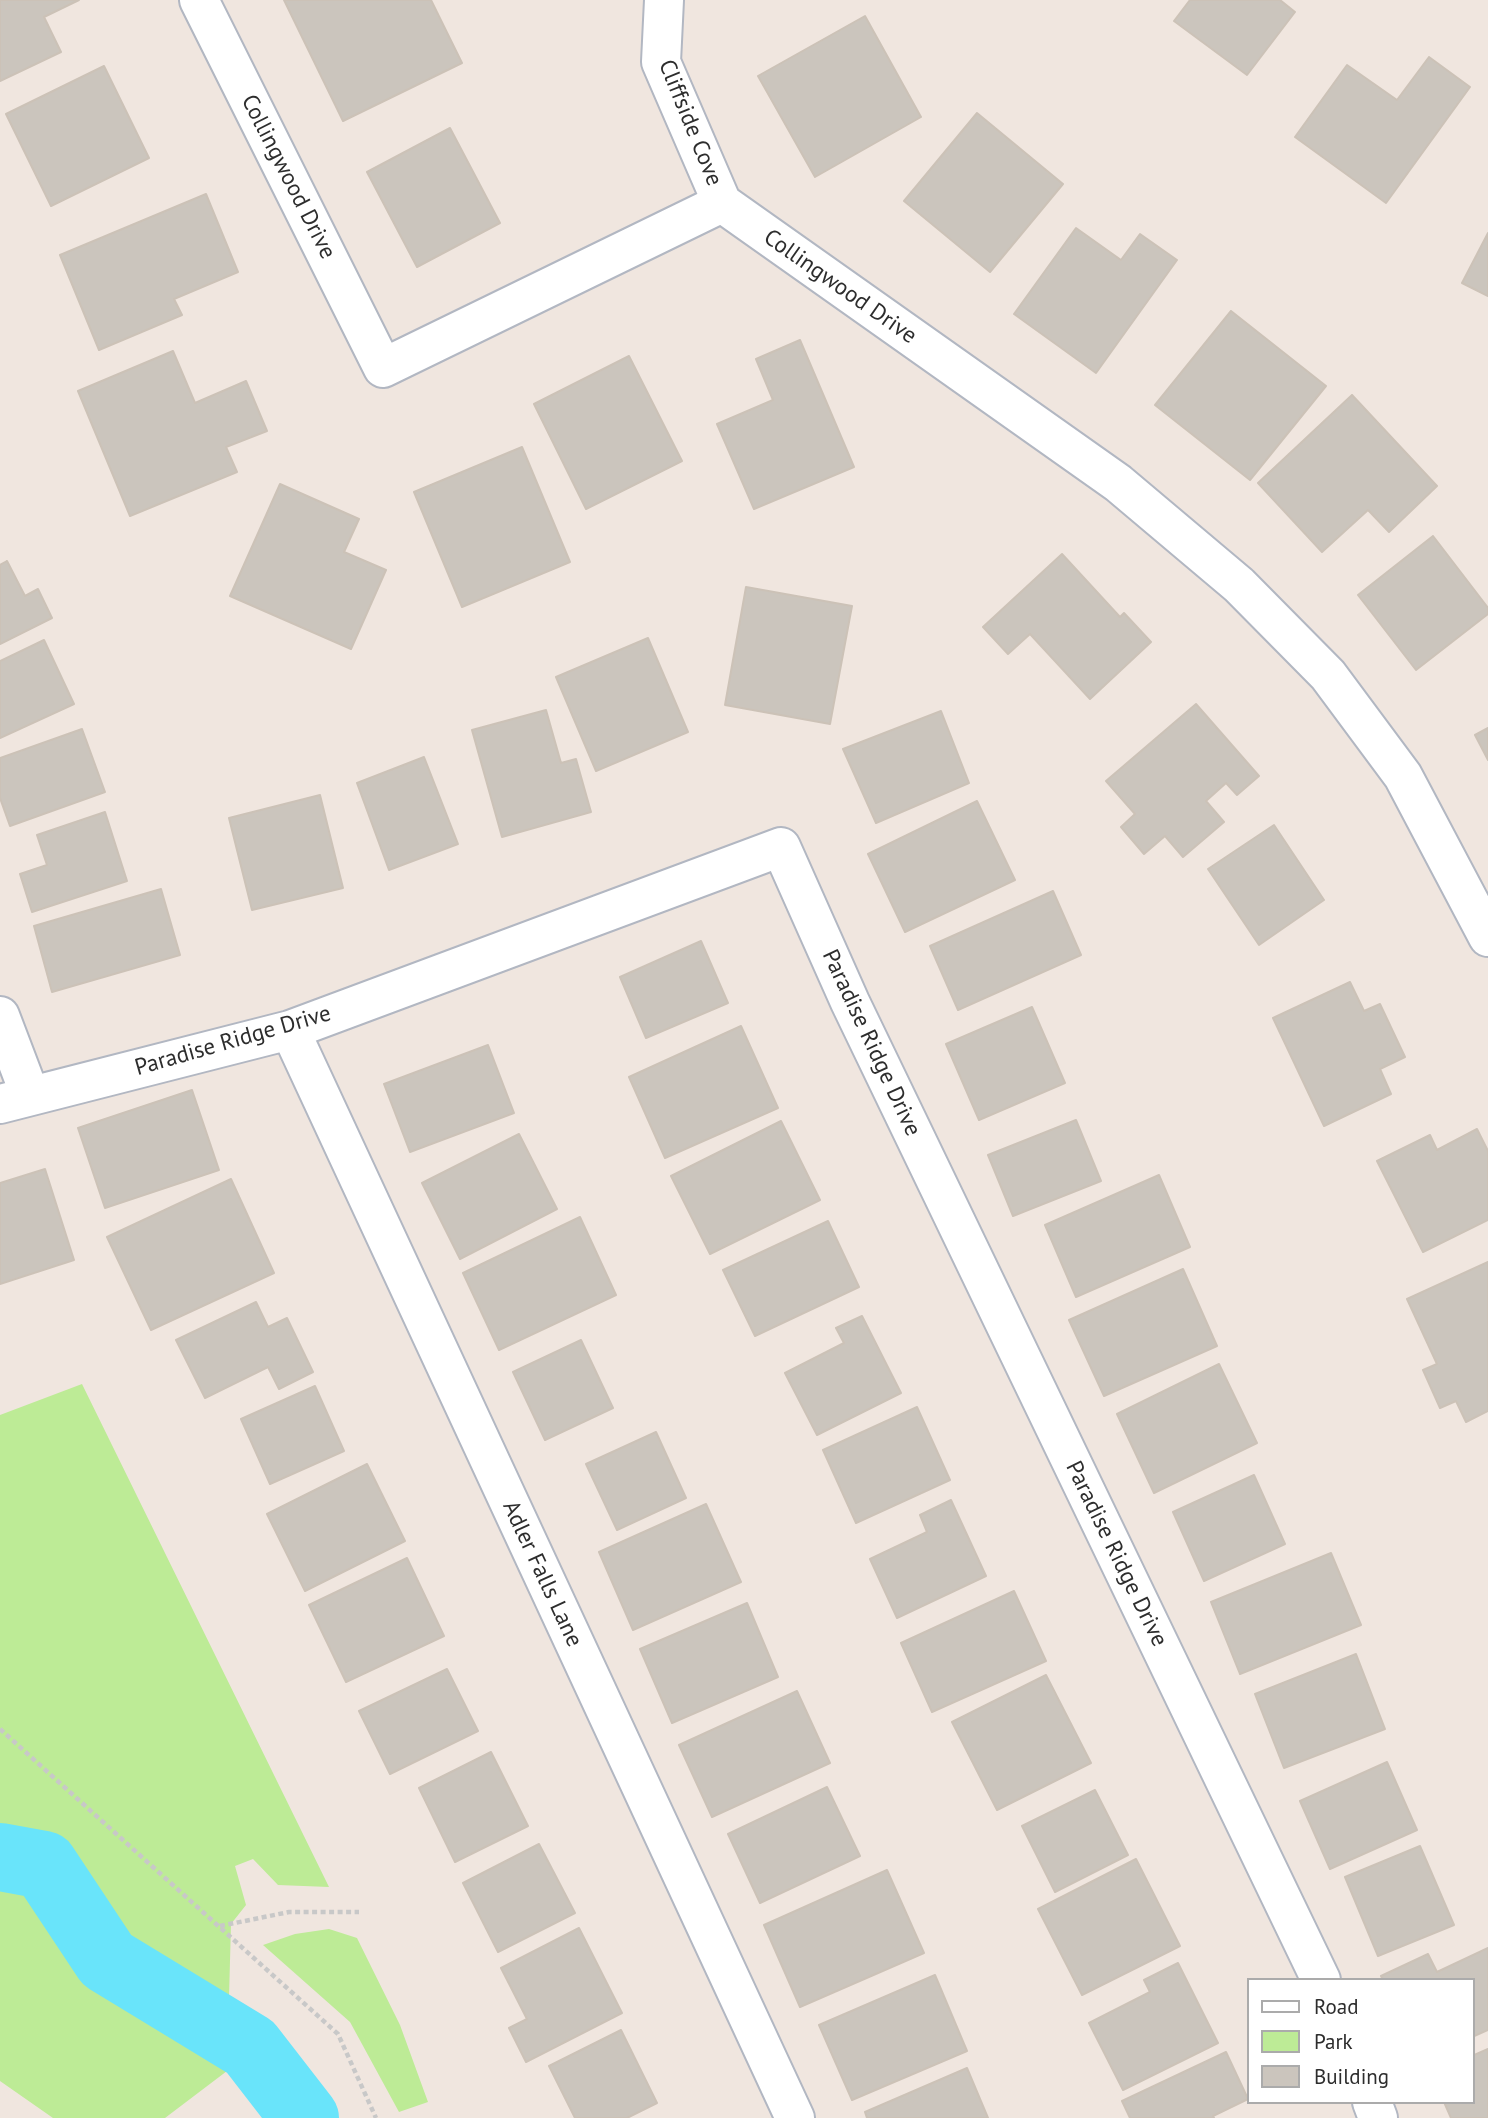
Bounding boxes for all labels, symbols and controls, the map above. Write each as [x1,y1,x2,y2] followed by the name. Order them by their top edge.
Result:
[652,56,728,190] street label: Cliffside Cove
[235,90,341,264] street label: Collingwood Drive
[758,224,922,350] street label: Collingwood Drive
[816,945,926,1141] street label: Paradise Ridge Drive
[132,1000,334,1082] street label: Paradise Ridge Drive
[1059,1457,1173,1651] street label: Paradise Ridge Drive
[496,1497,588,1651] street label: Adler Falls Lane
[1246,1978,1474,2104] legend
[1314,1993,1358,2020] text: Road
[1314,2028,1353,2055] text: Park
[1314,2063,1389,2090] text: Building

